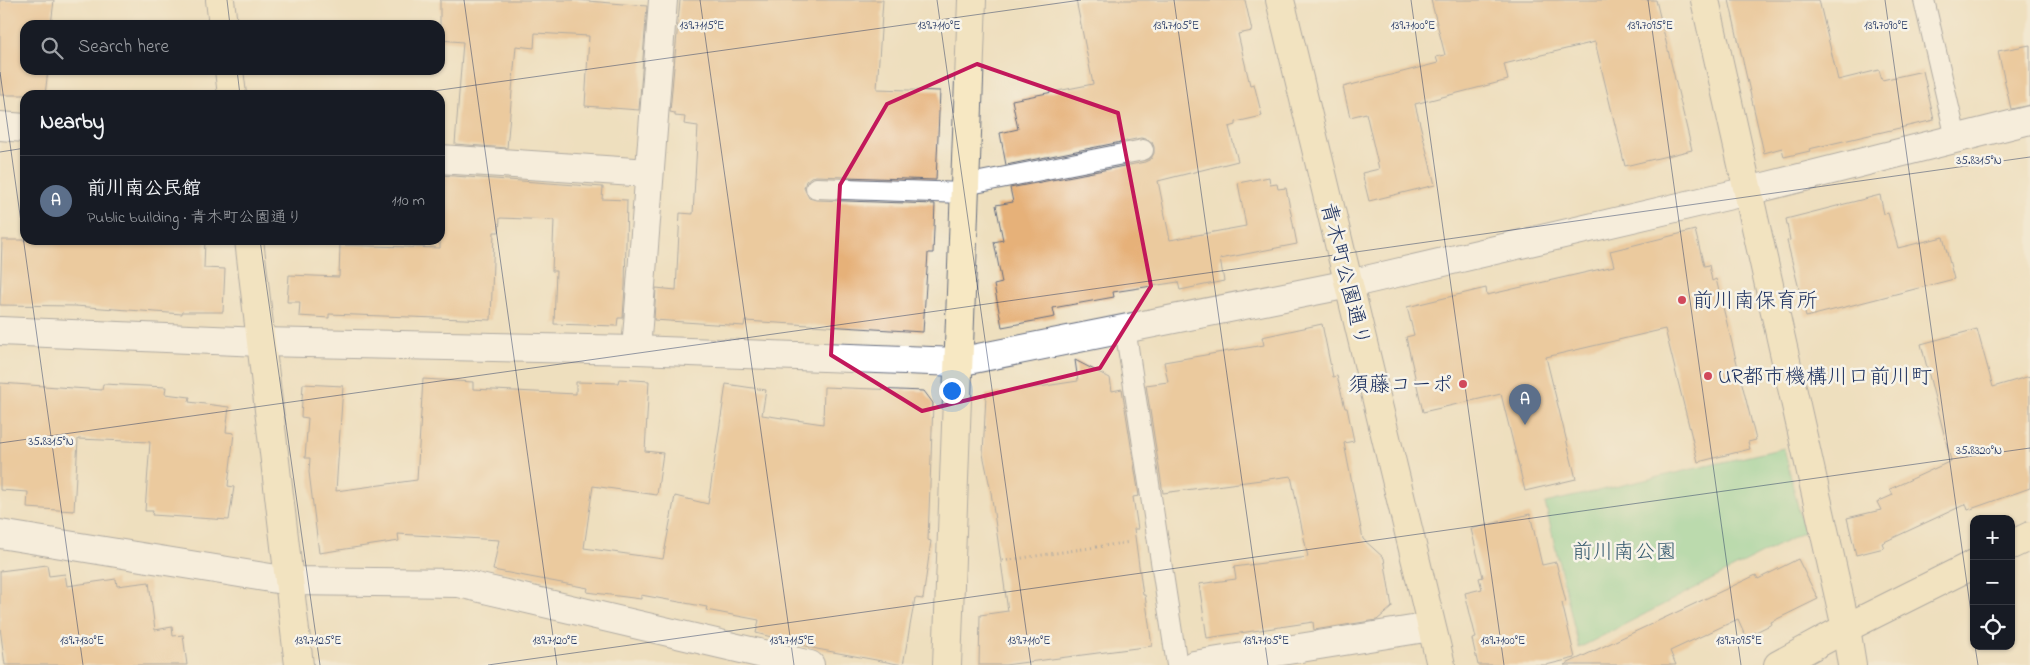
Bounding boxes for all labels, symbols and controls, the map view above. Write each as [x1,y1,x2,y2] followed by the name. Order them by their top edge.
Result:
[680,17,724,35] text: 139.7115°E
[917,17,961,35] text: 139.7110°E
[1153,17,1199,35] text: 139.7105°E
[1391,17,1435,35] text: 139.7100°E
[1627,17,1673,35] text: 139.7095°E
[1864,17,1908,35] text: 139.7090°E
[20,20,445,75] search box
[38,34,66,62] icon: search
[78,34,169,61] text: Search here
[40,108,104,138] text: Nearby
[1956,152,2002,170] text: 35.8315°N
[87,176,201,203] text: 前川南公民館
[51,189,61,213] text: A
[391,189,425,213] text: 110 m
[1312,200,1376,349] street label: 青木町公園通り
[87,206,303,230] text: Public building · 青木町公園通り
[1692,287,1818,317] place label: 前川南保育所
[1676,294,1688,306] marker: 前川南保育所
[1718,363,1932,393] place label: UR都市機構川口前川町
[1702,370,1714,382] marker: UR都市機構川口前川町
[1348,371,1453,401] place label: 須藤コーポ
[939,378,965,404] your location
[1457,378,1469,390] marker: 須藤コーポ
[1509,384,1541,425] pin: A
[28,433,74,451] text: 35.8315°N
[1956,442,2002,460] text: 35.8320°N
[1970,515,2015,650] map controls
[1970,515,2015,560] button: +
[1572,538,1677,568] park label: 前川南公園
[1970,560,2015,605] button: −
[1970,605,2015,650] button: locate
[60,632,104,650] text: 139.7130°E
[295,632,341,650] text: 139.7125°E
[532,632,578,650] text: 139.7120°E
[770,632,814,650] text: 139.7115°E
[1007,632,1051,650] text: 139.7110°E
[1243,632,1289,650] text: 139.7105°E
[1481,632,1525,650] text: 139.7100°E
[1716,632,1762,650] text: 139.7095°E

